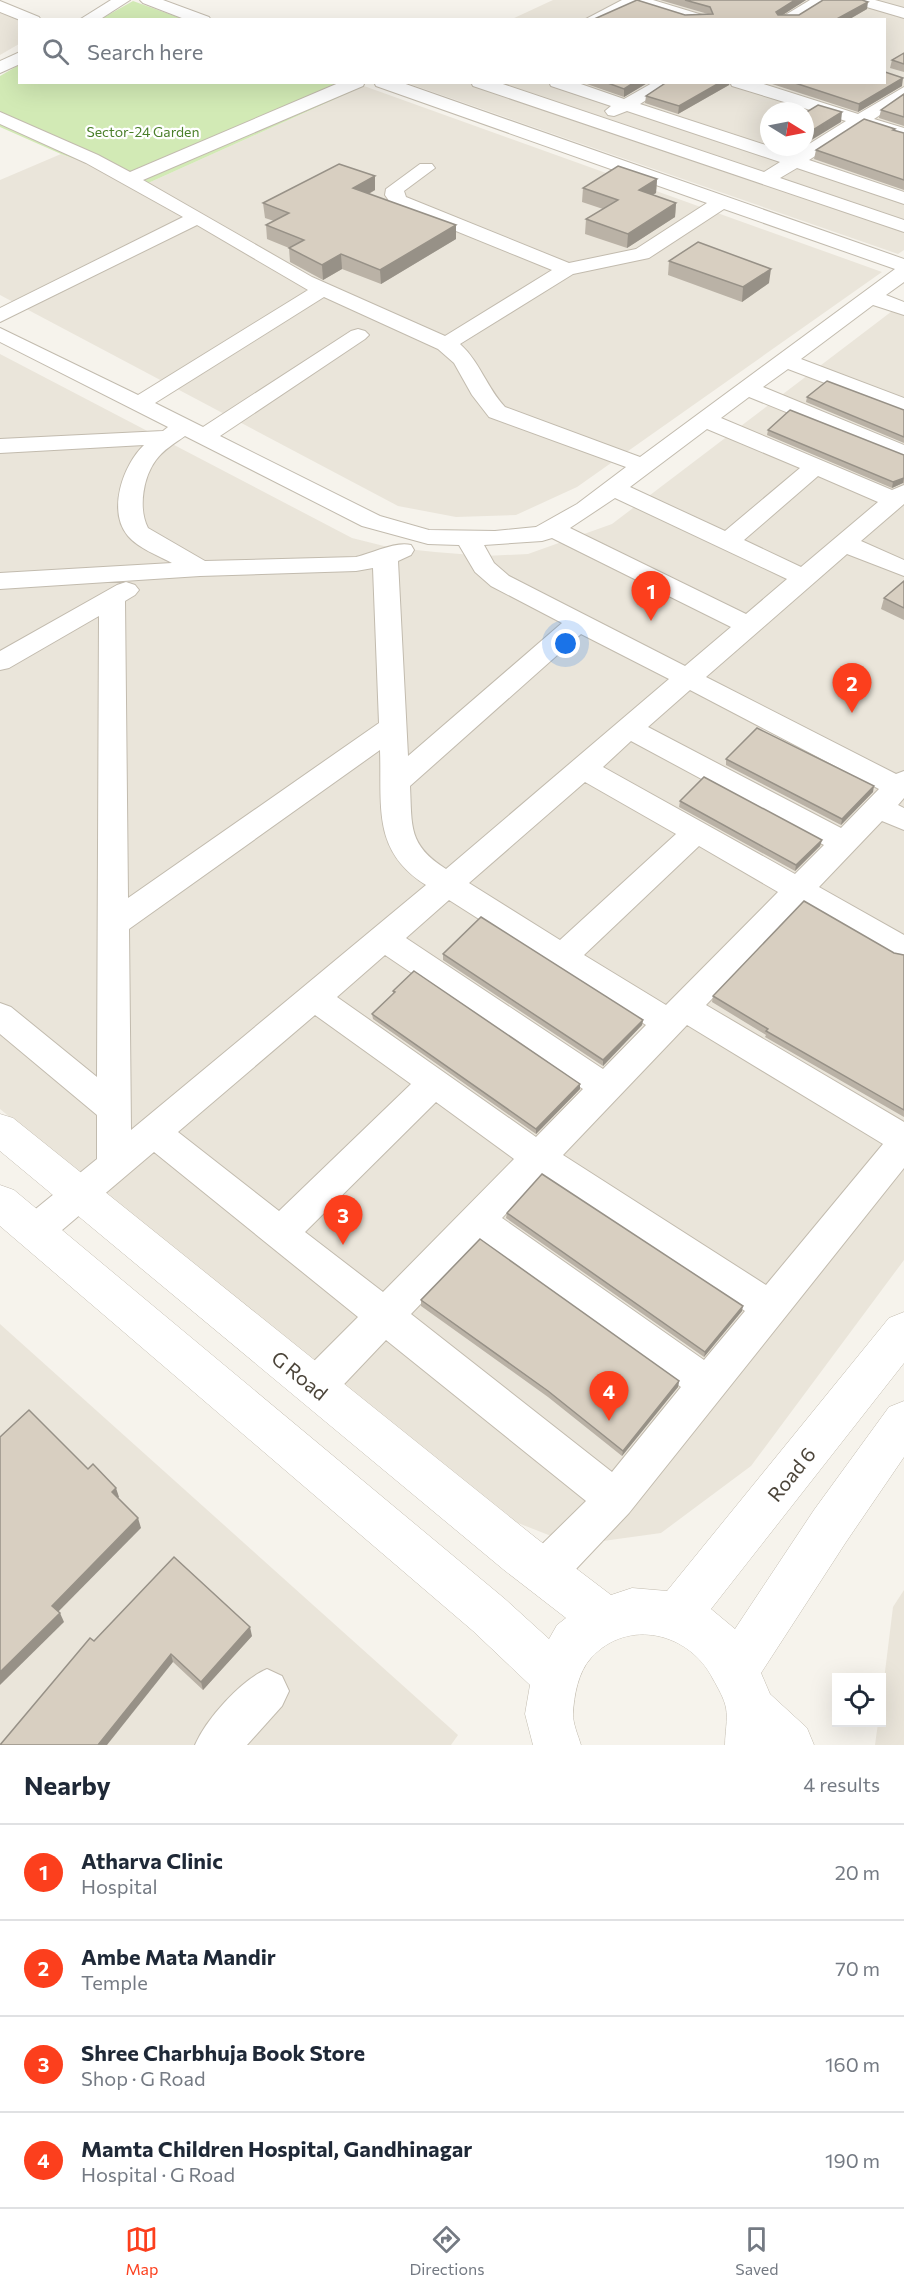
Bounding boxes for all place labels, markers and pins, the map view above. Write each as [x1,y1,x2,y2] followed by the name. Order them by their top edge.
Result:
[632,572,670,621] pin: 1
[832,664,872,713] pin: 2
[324,1196,362,1245] pin: 3
[590,1372,628,1421] pin: 4

